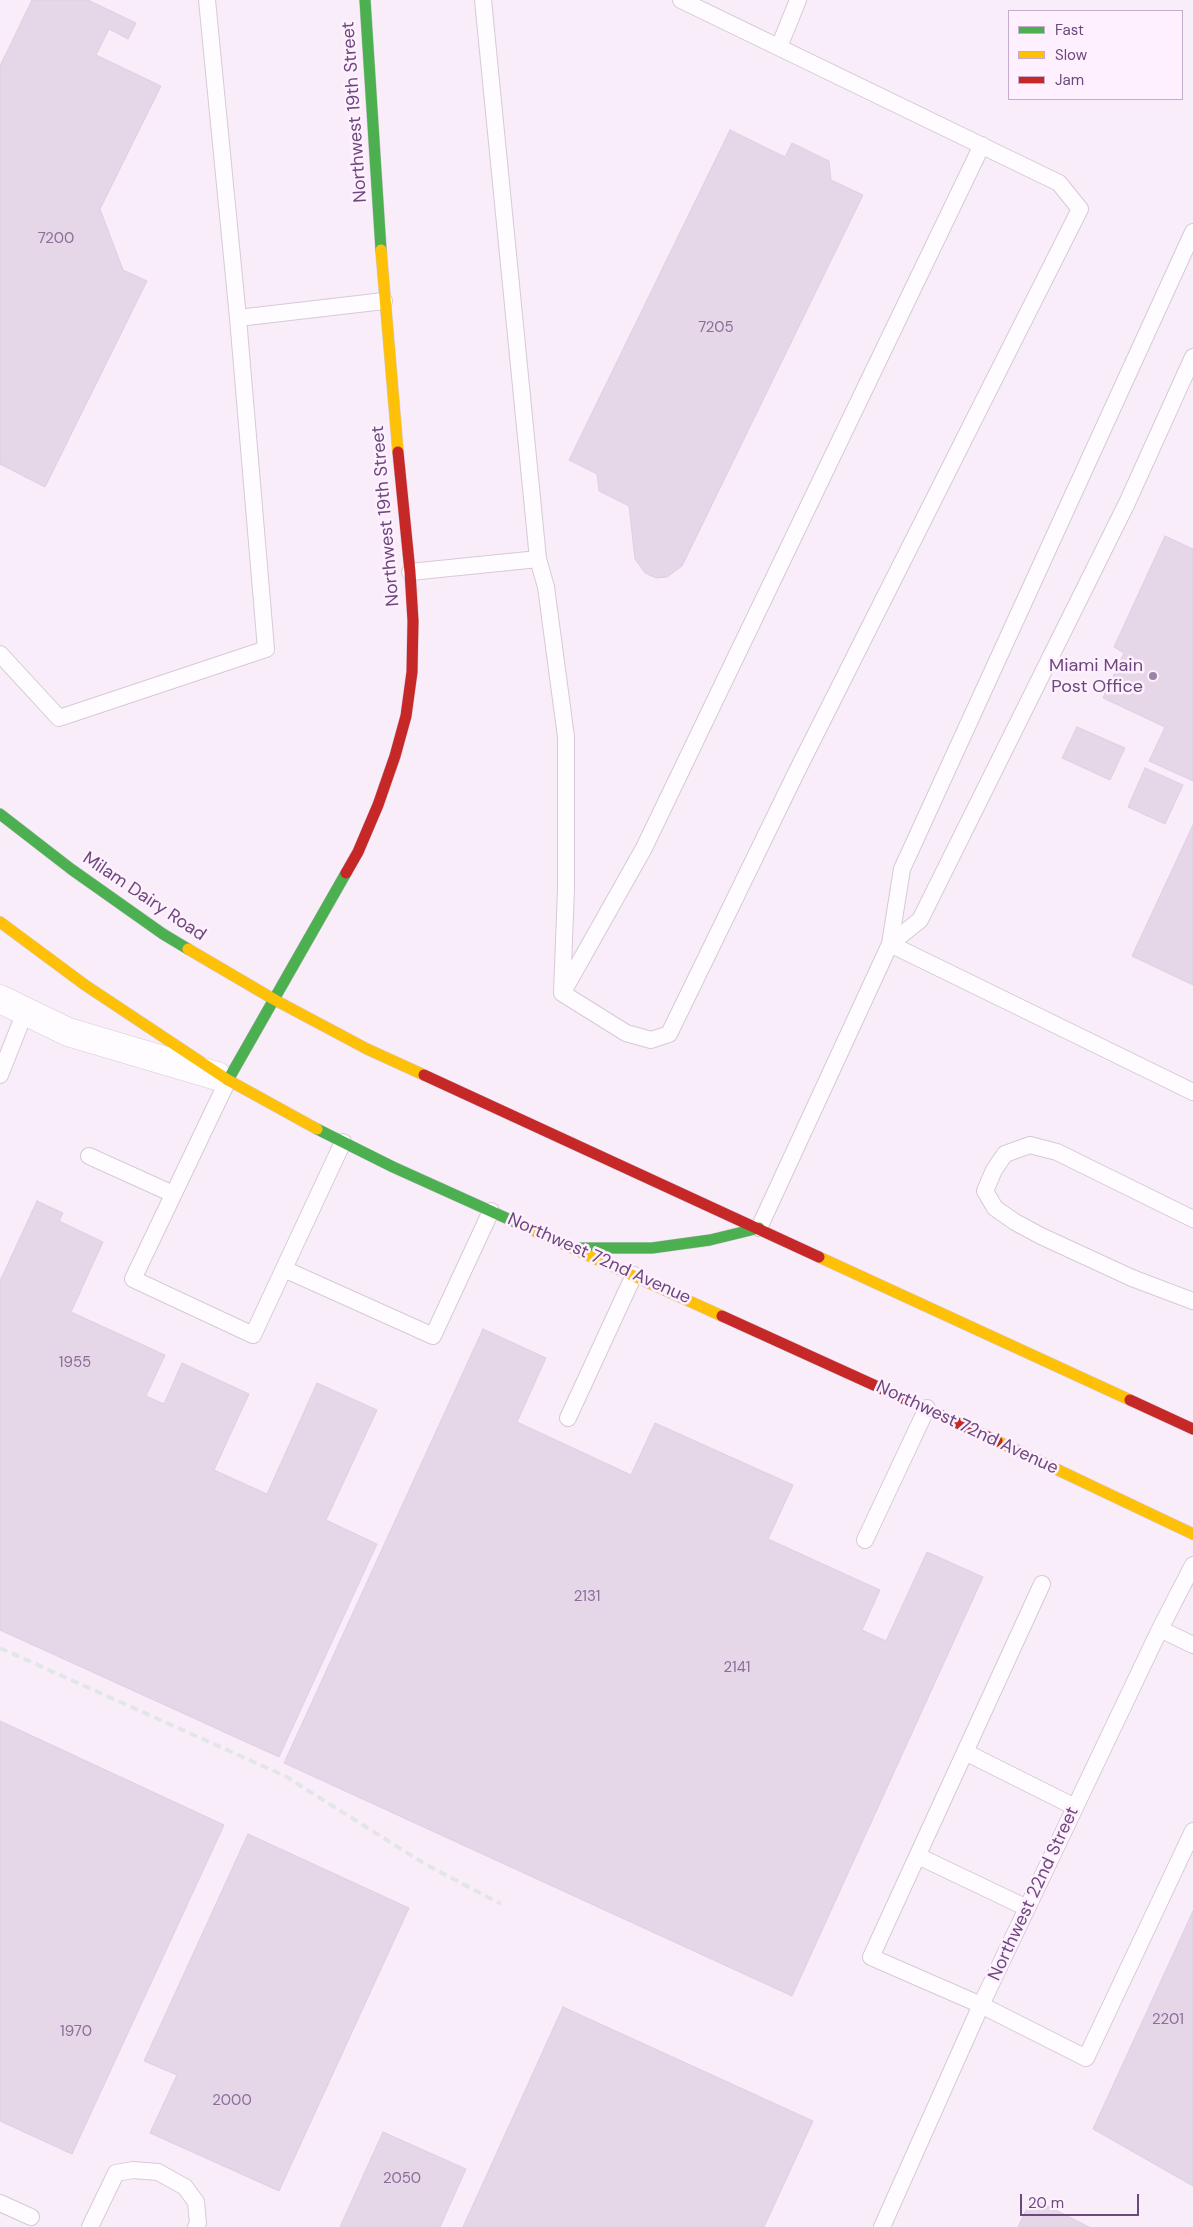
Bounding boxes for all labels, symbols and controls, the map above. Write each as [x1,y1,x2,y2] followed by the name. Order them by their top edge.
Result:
[1008,10,1183,100] legend
[1055,20,1084,40] text: Fast
[338,21,372,203] street label: Northwest 19th Street
[1055,45,1087,65] text: Slow
[1055,70,1084,90] text: Jam
[38,230,74,248] house number: 7200
[698,319,734,337] house number: 7205
[367,425,405,607] street label: Northwest 19th Street
[1049,655,1143,698] place label: Miami Main Post Office
[1147,670,1159,682] marker: Miami Main Post Office
[78,848,210,946] street label: Milam Dairy Road
[504,1209,694,1309] street label: Northwest 72nd Avenue
[59,1354,91,1372] house number: 1955
[873,1376,1061,1480] street label: Northwest 72nd Avenue
[574,1588,600,1606] house number: 2131
[723,1659,751,1677] house number: 2141
[984,1804,1084,1984] street label: Northwest 22nd Street
[1152,2011,1184,2029] house number: 2201
[60,2023,92,2041] house number: 1970
[212,2092,252,2110] house number: 2000
[383,2170,421,2188] house number: 2050
[1023,2184,1142,2216] scale bar
[1028,2193,1064,2213] text: 20 m

